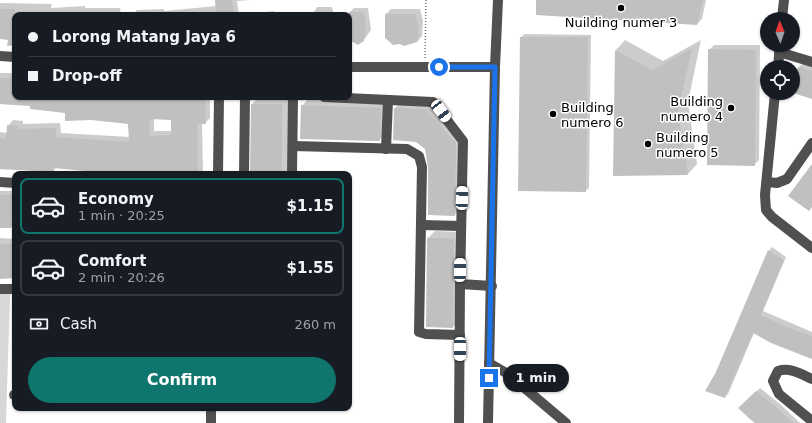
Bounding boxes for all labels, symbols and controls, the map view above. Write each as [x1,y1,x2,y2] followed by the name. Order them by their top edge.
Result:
[616,3,626,13] marker: Nuilding numer 3
[760,12,800,52] north arrow
[760,12,800,100] map controls
[565,15,677,30] place label: Nuilding numer 3
[52,28,236,46] text: Lorong Matang Jaya 6
[430,58,448,76] route start
[760,60,800,100] button: locate
[52,67,122,85] text: Drop-off
[660,94,723,124] place label: Building numero 4
[429,98,453,124] car
[561,100,624,130] place label: Building numero 6
[726,103,736,113] marker: Building numero 4
[548,109,558,119] marker: Building numero 6
[656,130,719,160] place label: Building numero 5
[643,139,653,149] marker: Building numero 5
[456,186,468,210] car
[30,188,66,224] icon: car
[78,190,154,208] text: Economy
[287,197,334,215] text: $1.15
[78,208,165,223] text: 1 min · 20:25
[30,250,66,286] icon: car
[78,252,146,270] text: Comfort
[454,258,466,282] car
[287,259,334,277] text: $1.55
[78,270,165,285] text: 2 min · 20:26
[28,313,50,335] icon: cash
[60,315,97,333] text: Cash
[294,317,336,332] text: 260 m
[454,337,466,361] car
[28,357,336,403] button: Confirm
[503,364,569,392] callout: 1 min
[480,369,498,387] route end
[516,370,556,385] text: 1 min

